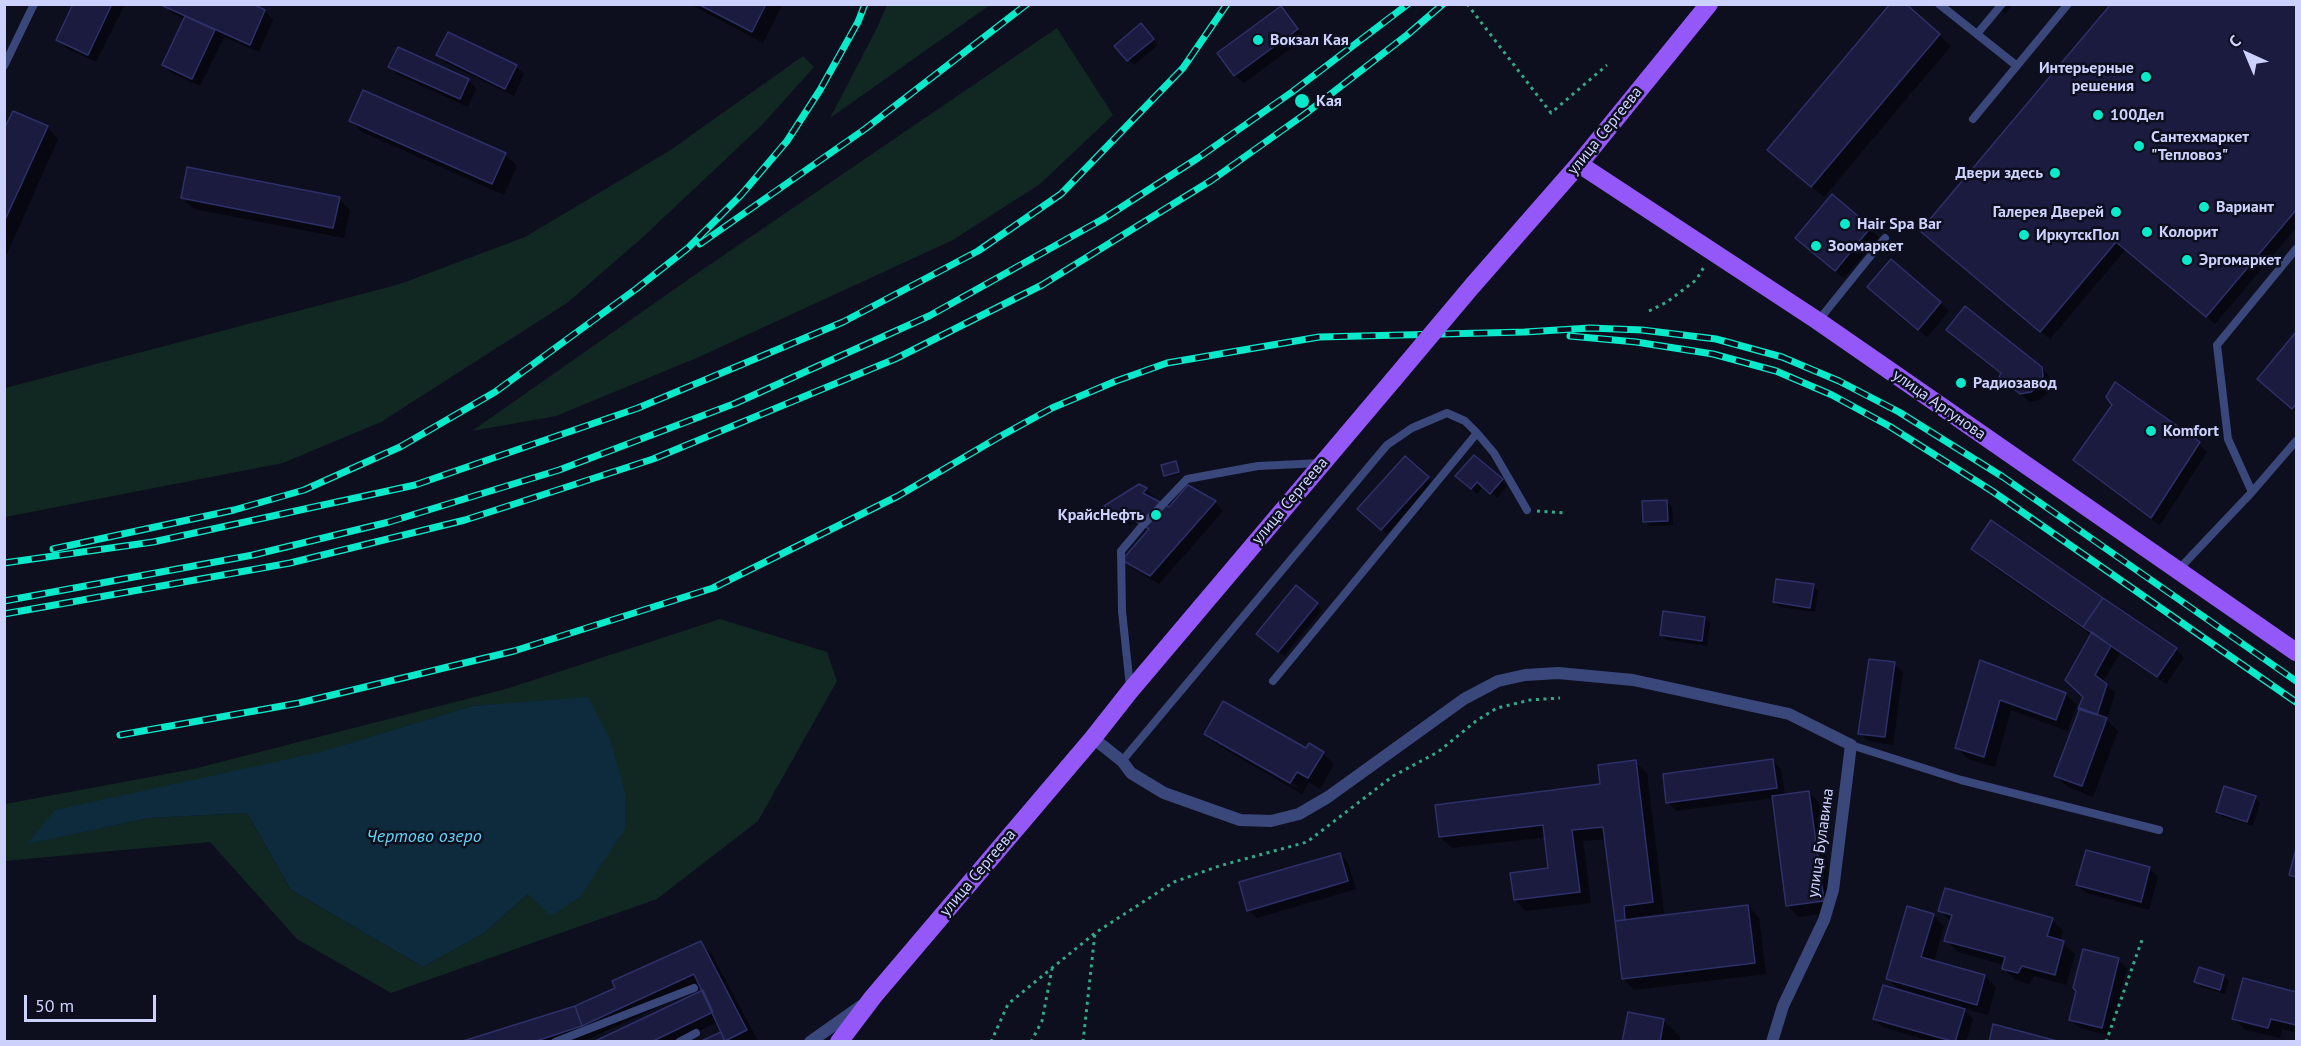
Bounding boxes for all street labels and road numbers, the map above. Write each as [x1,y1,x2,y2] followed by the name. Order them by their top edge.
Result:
[1564,83,1646,179] street label: улица Сергеева
[1889,366,1989,444] street label: улица Аргунова
[1248,453,1332,549] street label: улица Сергеева
[1804,787,1838,899] street label: улица Булавина
[936,825,1020,921] street label: улица Сергеева

